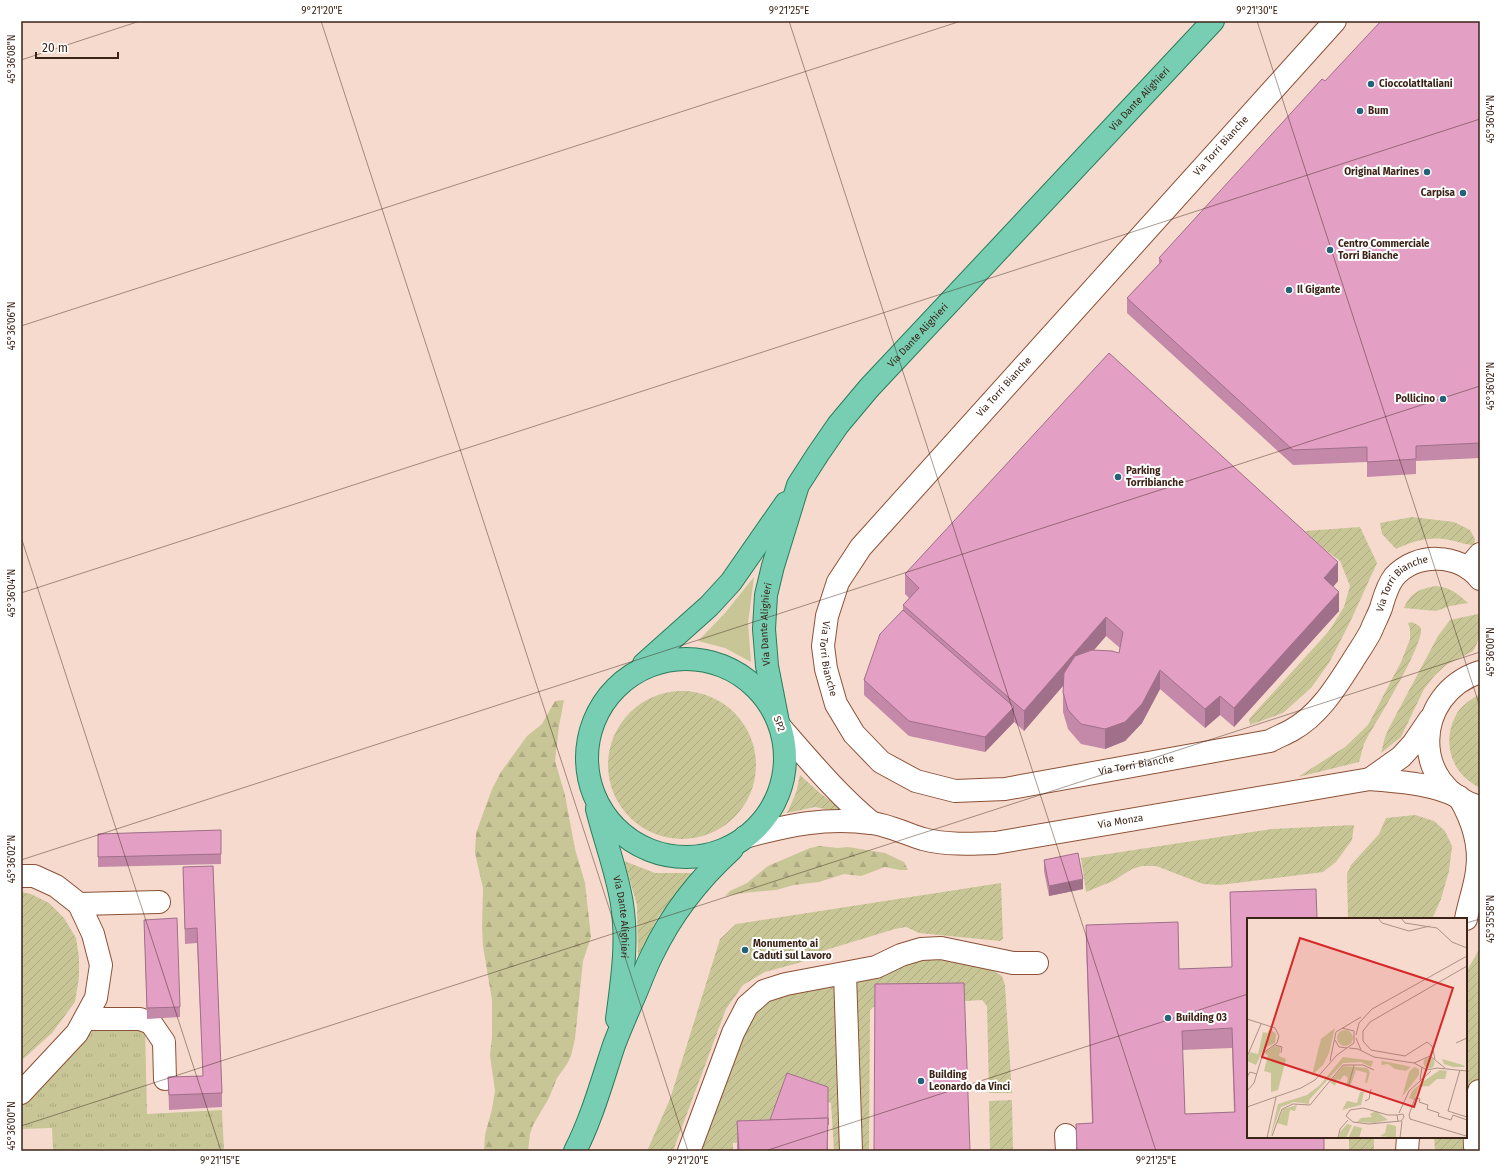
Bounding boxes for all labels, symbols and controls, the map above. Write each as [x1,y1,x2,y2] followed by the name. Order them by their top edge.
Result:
[301,5,343,17] text: 9°21'20"E
[769,5,809,17] text: 9°21'25"E
[1236,5,1278,17] text: 9°21'30"E
[6,34,18,84] text: 45°36'08"N
[36,34,118,60] scale bar
[42,41,68,55] text: 20 m
[1107,65,1173,134] street label: Via Dante Alighieri
[1379,78,1453,90] place label: CioccolatItaliani
[1366,79,1376,89] marker: CioccolatItaliani
[1485,95,1497,143] text: 45°36'04"N
[1368,105,1388,117] place label: Bum
[1355,106,1365,116] marker: Bum
[1191,114,1251,178] street label: Via Torri Bianche
[1344,166,1419,178] place label: Original Marines
[1422,167,1432,177] marker: Original Marines
[1421,187,1456,199] place label: Carpisa
[1458,188,1468,198] marker: Carpisa
[1338,238,1430,262] place label: Centro Commerciale Torri Bianche
[1325,245,1335,255] marker: Centro Commerciale Torri Bianche
[1297,284,1341,296] place label: Il Gigante
[1284,285,1294,295] marker: Il Gigante
[6,301,18,351] text: 45°36'06"N
[885,301,951,370] street label: Via Dante Alighieri
[974,355,1034,419] street label: Via Torri Bianche
[1485,362,1497,410] text: 45°36'02"N
[1395,393,1435,405] place label: Pollicino
[1438,394,1448,404] marker: Pollicino
[1126,465,1184,489] place label: Parking Torribianche
[1113,472,1123,482] marker: Parking Torribianche
[1374,553,1429,614] street label: Via Torri Bianche
[6,569,18,617] text: 45°36'04"N
[758,581,775,666] street label: Via Dante Alighieri
[817,620,840,698] street label: Via Torri Bianche
[1485,627,1497,677] text: 45°36'00"N
[771,714,787,734] street label: SP2
[1098,752,1175,778] street label: Via Torri Bianche
[1097,812,1144,831] street label: Via Monza
[6,835,18,883] text: 45°36'02"N
[610,874,631,959] street label: Via Dante Alighieri
[1485,895,1497,943] text: 45°35'58"N
[1247,918,1467,1138] inset map
[753,938,832,962] place label: Monumento ai Caduti sul Lavoro
[740,945,750,955] marker: Monumento ai Caduti sul Lavoro
[1176,1012,1227,1024] place label: Building 03
[1163,1013,1173,1023] marker: Building 03
[929,1069,1010,1093] place label: Building Leonardo da Vinci
[916,1076,926,1086] marker: Building Leonardo da Vinci
[6,1101,18,1151] text: 45°36'00"N
[200,1155,240,1167] text: 9°21'15"E
[667,1155,709,1167] text: 9°21'20"E
[1136,1155,1176,1167] text: 9°21'25"E

